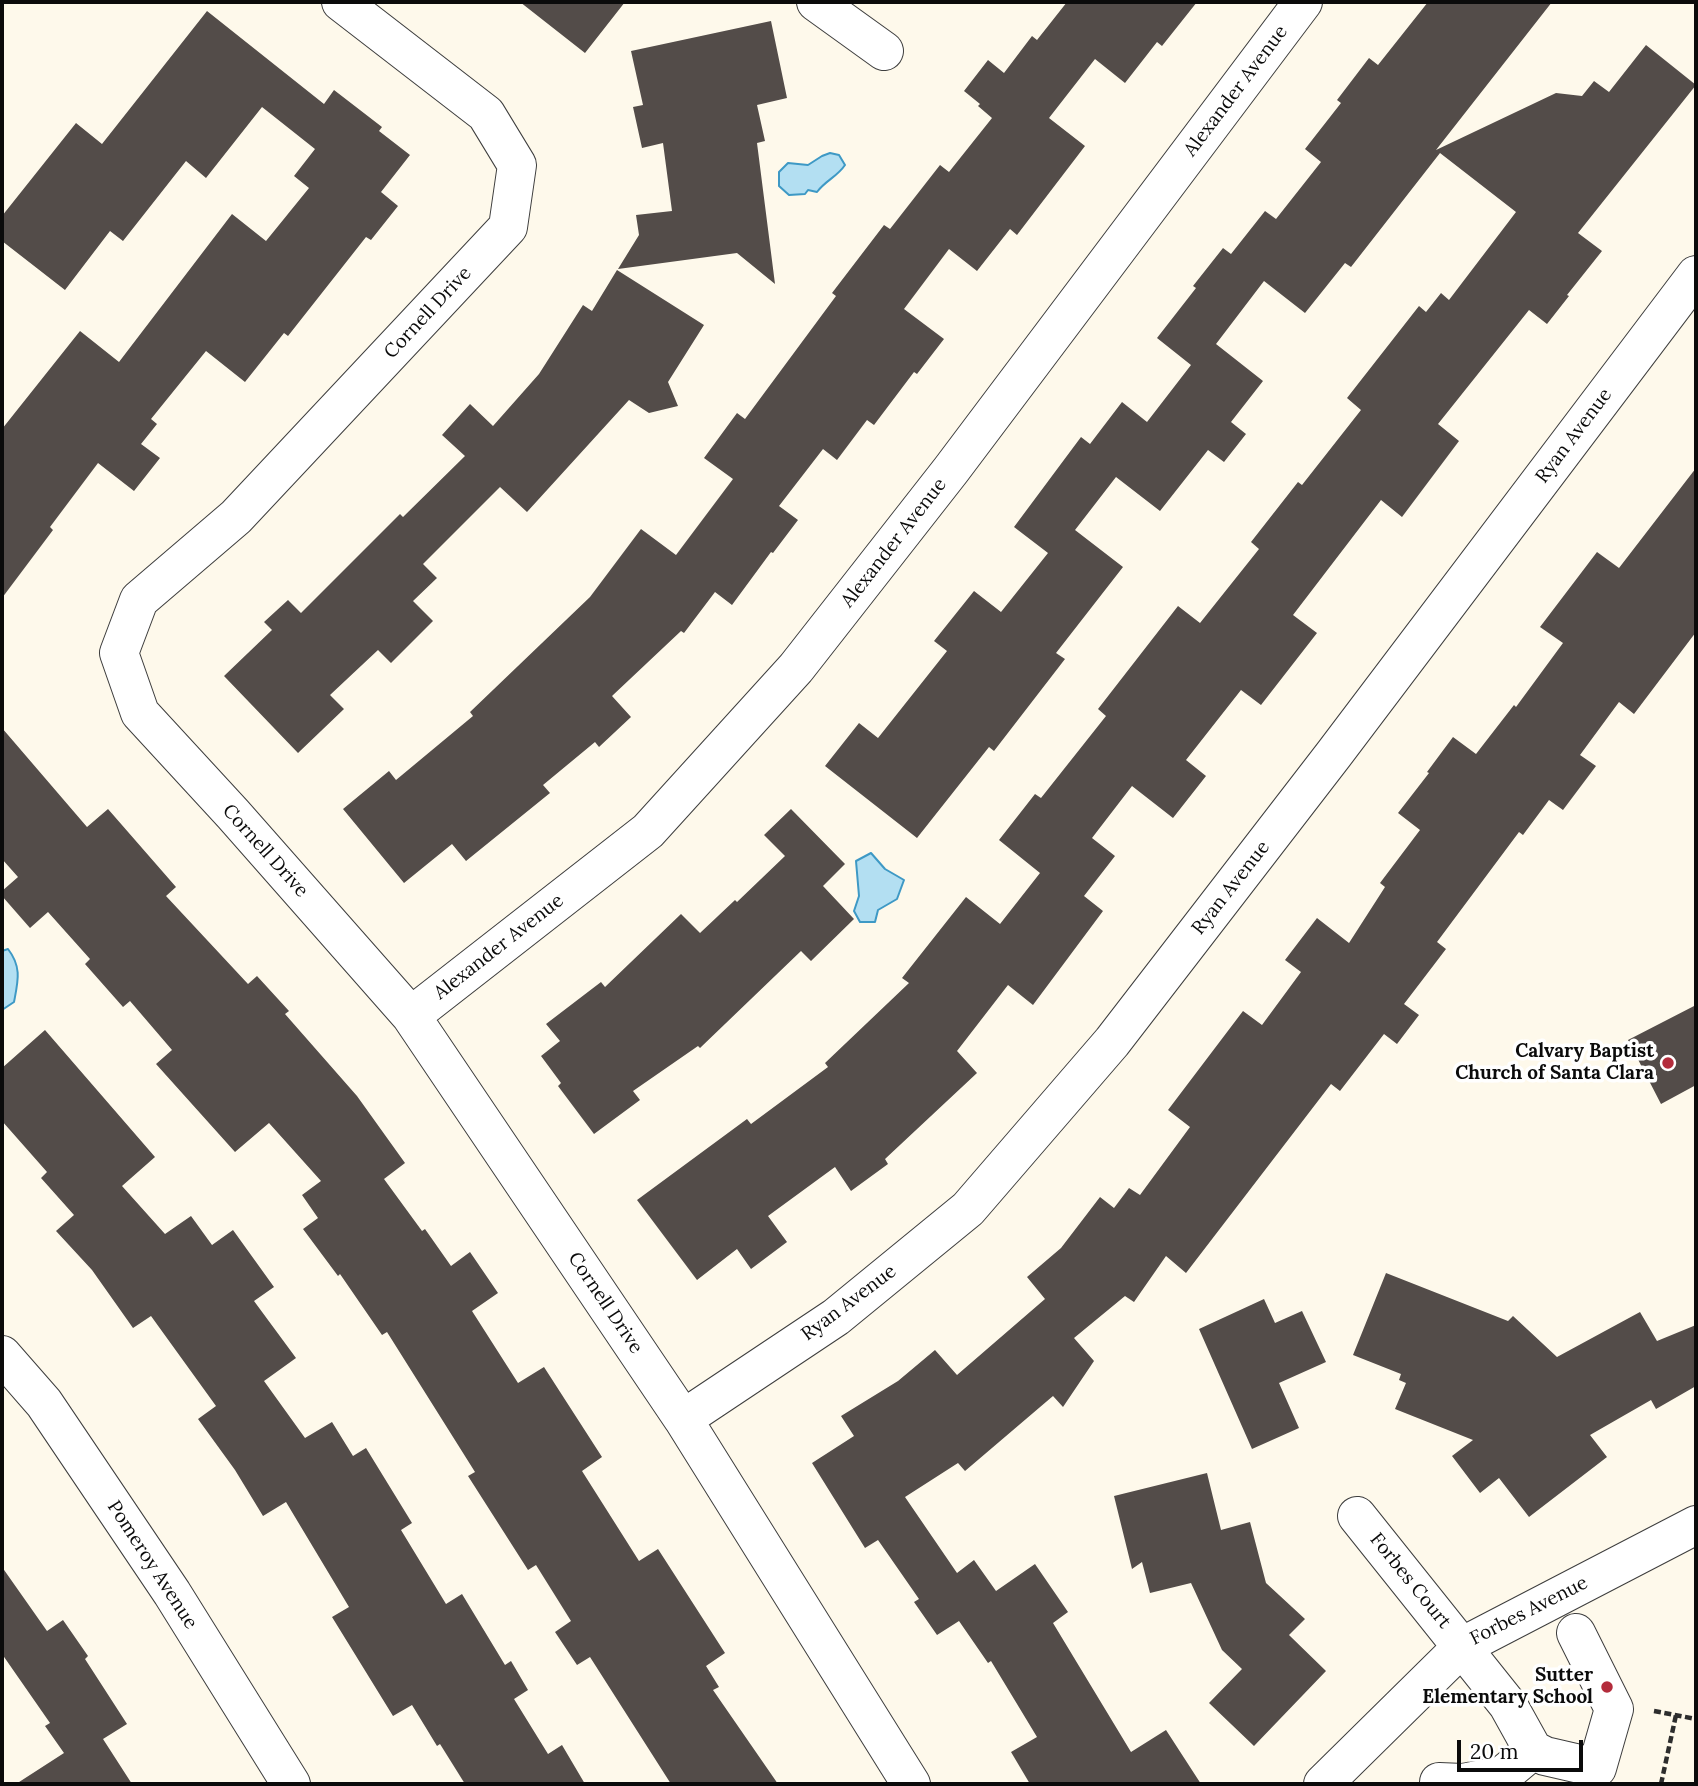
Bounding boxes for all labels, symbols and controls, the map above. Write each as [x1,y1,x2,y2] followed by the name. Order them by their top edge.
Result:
[1179,21,1293,161] street label: Alexander Avenue
[380,262,476,364] street label: Cornell Drive
[1531,384,1617,488] street label: Ryan Avenue
[836,474,952,612] street label: Alexander Avenue
[217,800,313,902] street label: Cornell Drive
[1187,837,1275,939] street label: Ryan Avenue
[430,889,568,1005] street label: Alexander Avenue
[1455,1041,1654,1085] place label: Calvary Baptist Church of Santa Clara
[1660,1055,1676,1071] marker: Calvary Baptist Church of Santa Clara
[563,1248,647,1358] street label: Cornell Drive
[797,1260,901,1346] street label: Ryan Avenue
[102,1497,202,1633] street label: Pomeroy Avenue
[1365,1529,1455,1633] street label: Forbes Court
[1466,1572,1592,1650] street label: Forbes Avenue
[1422,1665,1593,1709] place label: Sutter Elementary School
[1599,1679,1615,1695] marker: Sutter Elementary School
[1460,1726,1586,1770] scale bar
[1470,1738,1519,1765] text: 20 m

